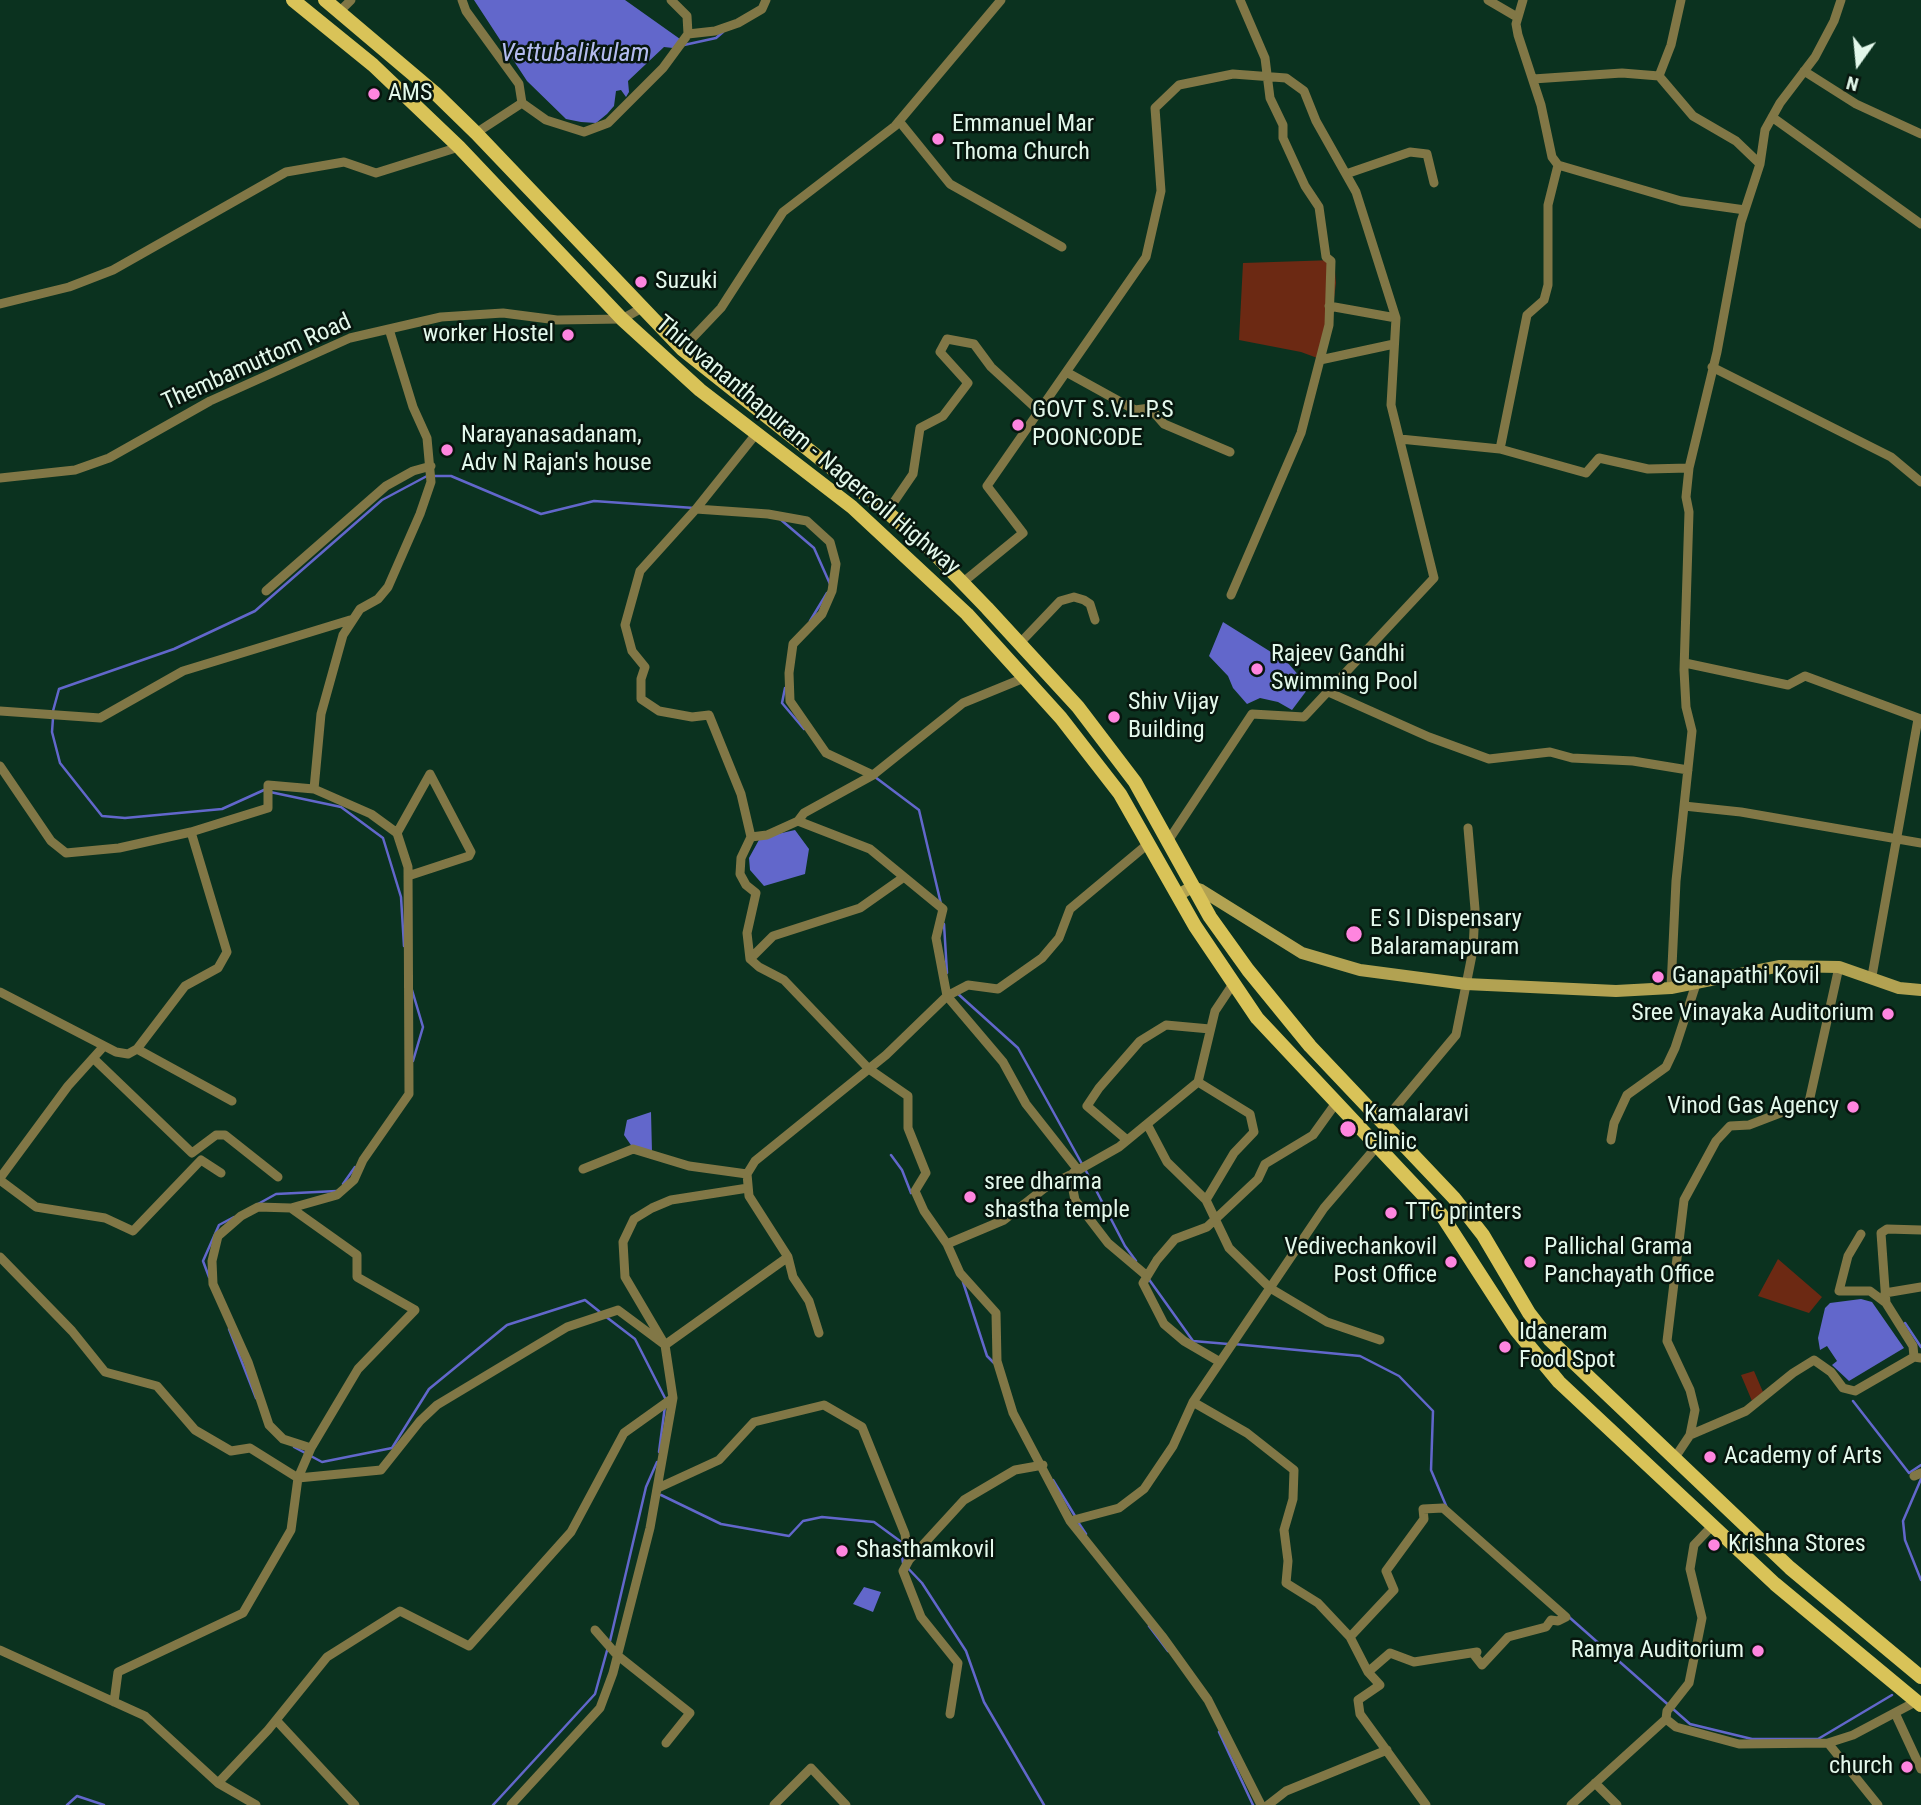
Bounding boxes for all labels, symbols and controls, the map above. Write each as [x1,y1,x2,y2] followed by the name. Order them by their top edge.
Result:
[1823,28,1893,98] north arrow
[500,38,650,70] water label: Vettubalikulam
[1844,71,1861,96] text: N
[388,80,432,108] place label: AMS
[366,86,382,102] marker: AMS
[952,111,1094,167] place label: Emmanuel Mar Thoma Church
[930,131,946,147] marker: Emmanuel Mar Thoma Church
[655,268,718,296] place label: Suzuki
[633,274,649,290] marker: Suzuki
[158,308,356,418] street label: Thembamuttom Road
[649,310,965,582] street label: Thiruvananthapuram - Nagercoil Highway
[423,321,554,349] place label: worker Hostel
[560,327,576,343] marker: worker Hostel
[1032,397,1174,453] place label: GOVT S.V.L.P.S POONCODE
[1010,417,1026,433] marker: GOVT S.V.L.P.S POONCODE
[461,422,652,478] place label: Narayanasadanam, Adv N Rajan's house
[439,442,455,458] marker: Narayanasadanam, Adv N Rajan's house
[1271,641,1418,697] place label: Rajeev Gandhi Swimming Pool
[1249,661,1265,677] marker: Rajeev Gandhi Swimming Pool
[1128,689,1219,745] place label: Shiv Vijay Building
[1106,709,1122,725] marker: Shiv Vijay Building
[1370,906,1522,962] place label: E S I Dispensary Balaramapuram
[1344,924,1364,944] marker: E S I Dispensary Balaramapuram
[1672,963,1820,991] place label: Ganapathi Kovil
[1650,969,1666,985] marker: Ganapathi Kovil
[1631,1000,1874,1028] place label: Sree Vinayaka Auditorium
[1880,1006,1896,1022] marker: Sree Vinayaka Auditorium
[1667,1093,1839,1121] place label: Vinod Gas Agency
[1845,1099,1861,1115] marker: Vinod Gas Agency
[1364,1101,1469,1157] place label: Kamalaravi Clinic
[1338,1119,1358,1139] marker: Kamalaravi Clinic
[984,1169,1130,1225] place label: sree dharma shastha temple
[962,1189,978,1205] marker: sree dharma shastha temple
[1405,1199,1522,1227] place label: TTC printers
[1383,1205,1399,1221] marker: TTC printers
[1284,1234,1437,1290] place label: Vedivechankovil Post Office
[1544,1234,1714,1290] place label: Pallichal Grama Panchayath Office
[1443,1254,1459,1270] marker: Vedivechankovil Post Office
[1522,1254,1538,1270] marker: Pallichal Grama Panchayath Office
[1519,1319,1615,1375] place label: Idaneram Food Spot
[1497,1339,1513,1355] marker: Idaneram Food Spot
[1724,1443,1882,1471] place label: Academy of Arts
[1702,1449,1718,1465] marker: Academy of Arts
[1728,1531,1866,1559] place label: Krishna Stores
[856,1537,995,1565] place label: Shasthamkovil
[1706,1537,1722,1553] marker: Krishna Stores
[834,1543,850,1559] marker: Shasthamkovil
[1571,1637,1744,1665] place label: Ramya Auditorium
[1750,1643,1766,1659] marker: Ramya Auditorium
[1829,1753,1893,1781] place label: church
[1899,1759,1915,1775] marker: church

